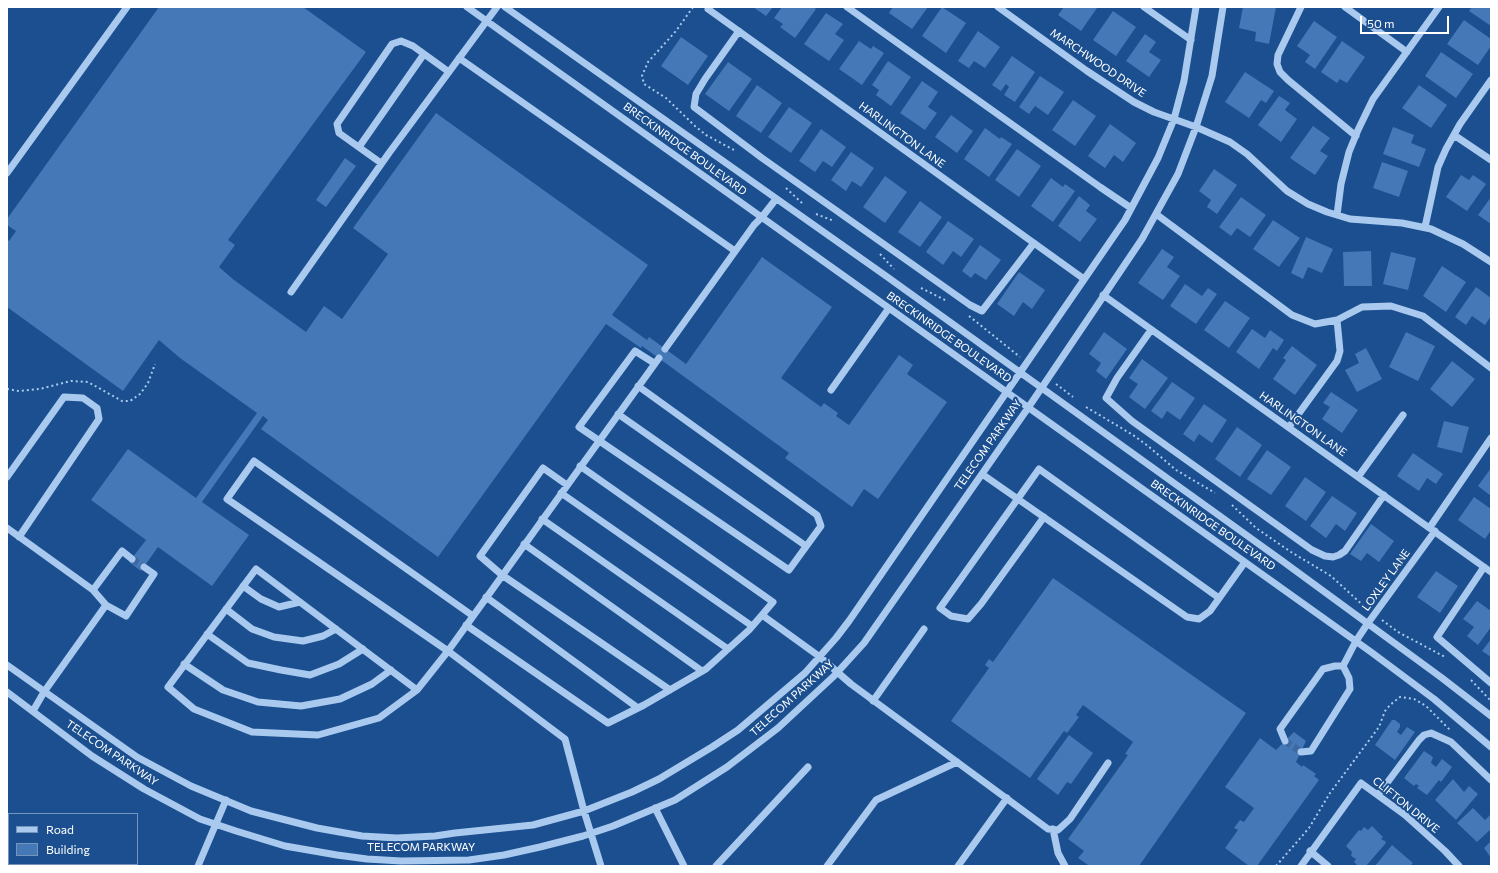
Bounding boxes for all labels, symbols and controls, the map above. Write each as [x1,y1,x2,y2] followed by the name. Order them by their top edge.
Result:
[1362,8,1451,34] scale bar
[1367,16,1395,30] text: 50 m
[1048,26,1148,100] street label: MARCHWOOD DRIVE
[856,99,948,171] street label: HARLINGTON LANE
[621,100,749,198] street label: BRECKINRIDGE BOULEVARD
[884,289,1014,385] street label: BRECKINRIDGE BOULEVARD
[1257,389,1349,459] street label: HARLINGTON LANE
[952,397,1024,493] street label: TELECOM PARKWAY
[1148,477,1278,573] street label: BRECKINRIDGE BOULEVARD
[1359,547,1413,613] street label: LOXLEY LANE
[747,657,837,739] street label: TELECOM PARKWAY
[63,717,161,789] street label: TELECOM PARKWAY
[1370,774,1442,836] street label: CLIFTON DRIVE
[8,813,138,865] legend
[46,822,74,836] text: Road
[367,840,475,854] street label: TELECOM PARKWAY
[46,842,90,856] text: Building

